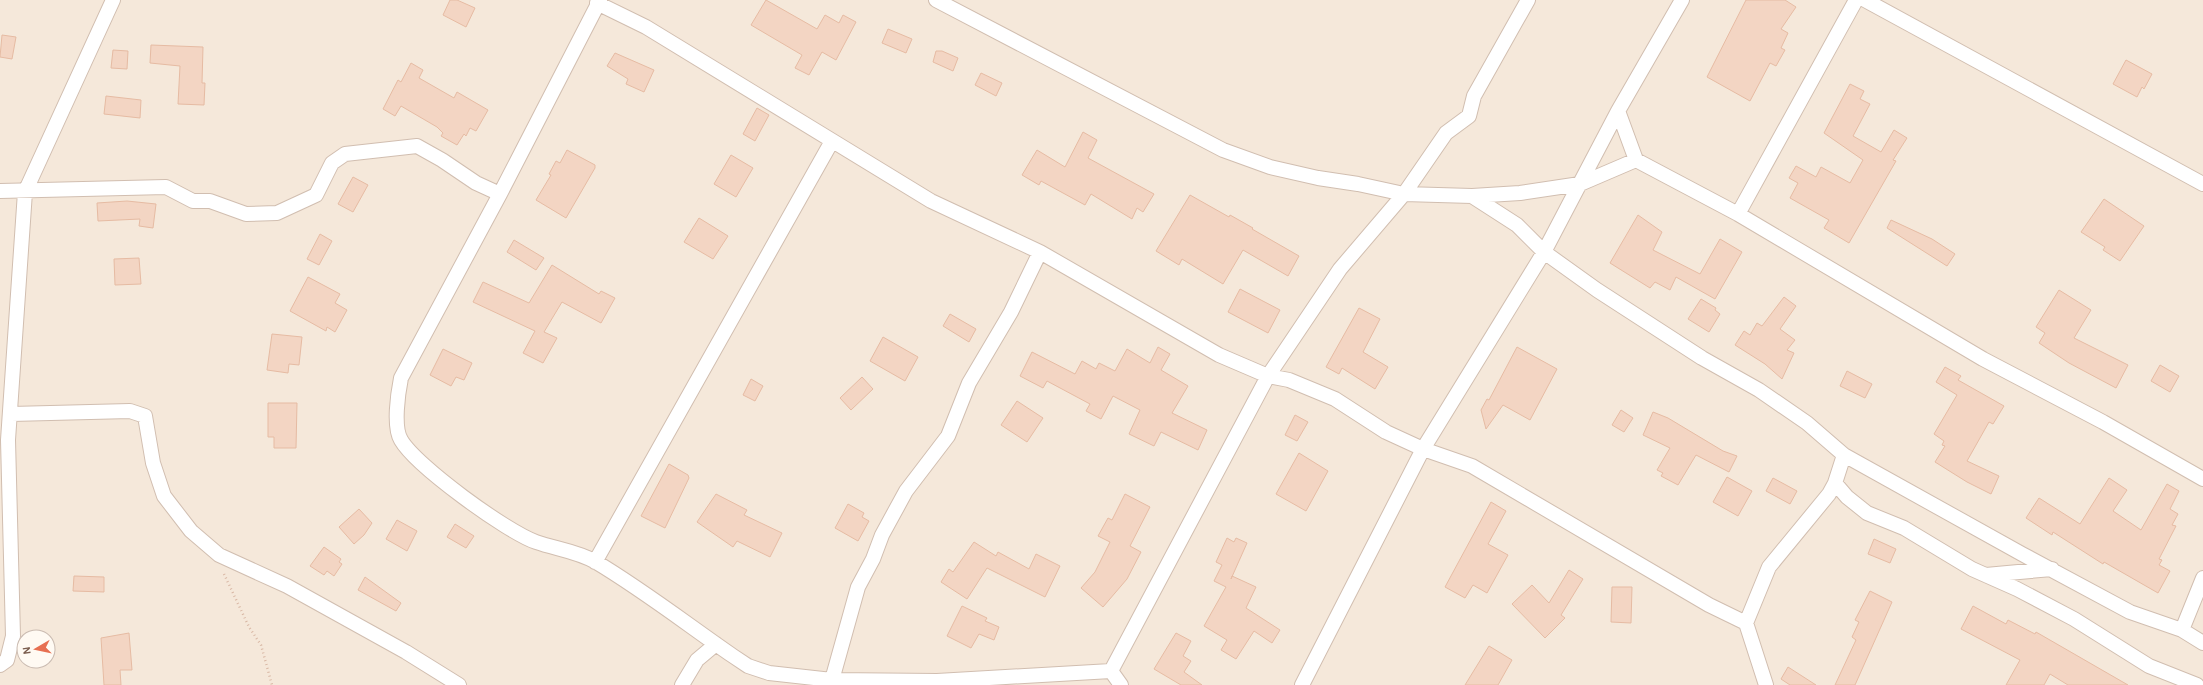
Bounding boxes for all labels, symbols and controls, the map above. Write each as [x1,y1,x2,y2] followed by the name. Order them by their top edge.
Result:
[16,629,56,669] north arrow
[21,646,33,655] text: N

